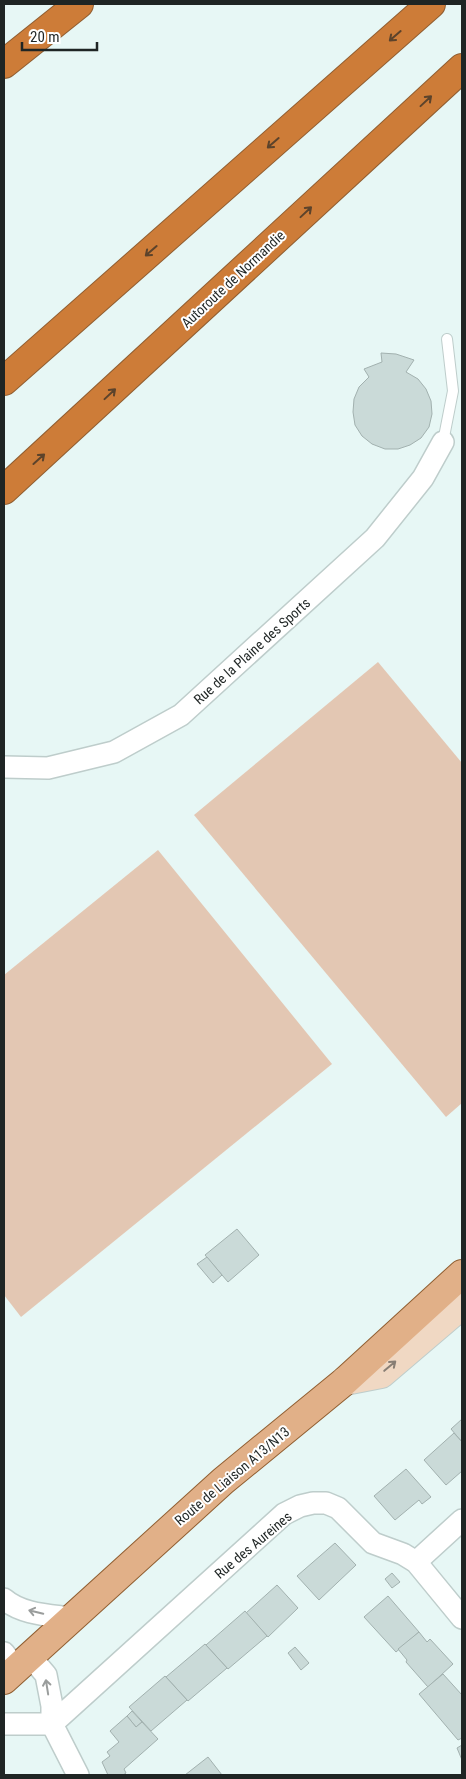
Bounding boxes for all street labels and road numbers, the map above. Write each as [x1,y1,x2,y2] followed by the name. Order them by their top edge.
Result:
[178,227,288,331] street label: Autoroute de Normandie
[191,595,313,707] street label: Rue de la Plaine des Sports
[171,1423,293,1529] street label: Route de Liaison A13/N13
[211,1508,295,1582] street label: Rue des Aureines

